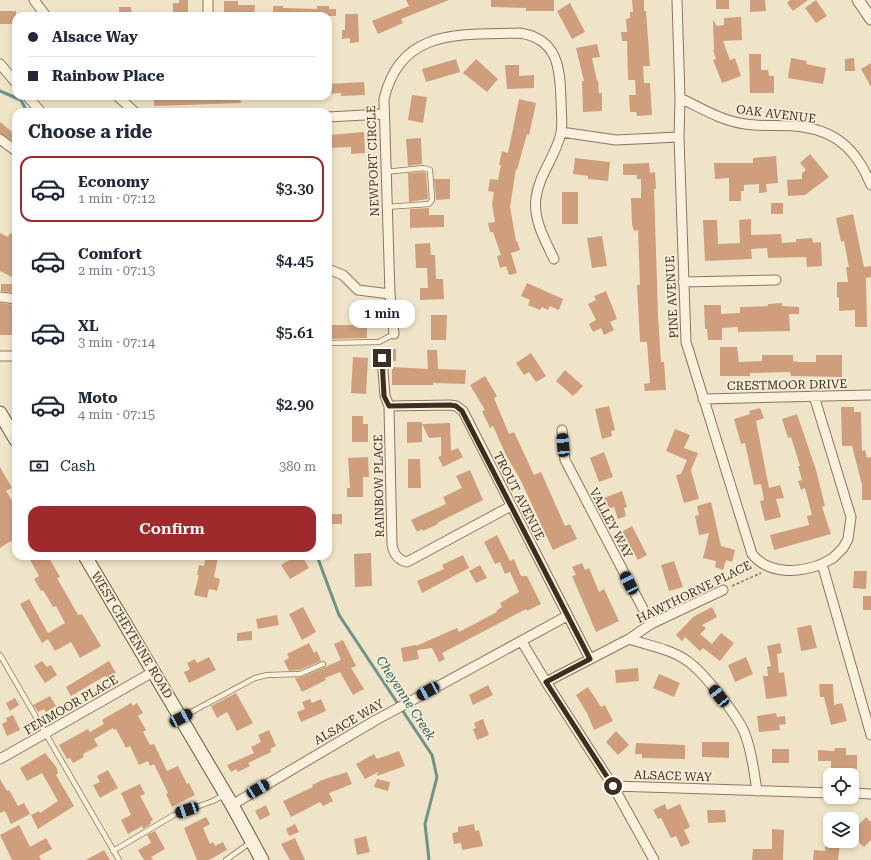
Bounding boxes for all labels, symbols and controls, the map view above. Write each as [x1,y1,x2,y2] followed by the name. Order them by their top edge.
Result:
[52,28,138,46] text: Alsace Way
[52,67,164,85] text: Rainbow Place
[735,102,817,126] street label: OAK AVENUE
[364,105,382,217] street label: NEWPORT CIRCLE
[28,121,152,142] text: Choose a ride
[30,171,66,207] icon: car
[78,173,149,191] text: Economy
[276,180,314,198] text: $3.30
[78,191,155,206] text: 1 min · 07:12
[30,243,66,279] icon: car
[78,245,142,263] text: Comfort
[276,252,314,270] text: $4.45
[663,255,681,339] street label: PINE AVENUE
[78,263,155,278] text: 2 min · 07:13
[349,300,415,328] callout: 1 min
[364,306,400,321] text: 1 min
[30,315,66,351] icon: car
[78,317,99,335] text: XL
[276,324,314,342] text: $5.61
[78,335,155,350] text: 3 min · 07:14
[373,349,391,367] route end
[727,377,847,393] street label: CRESTMOOR DRIVE
[30,387,66,423] icon: car
[78,389,118,407] text: Moto
[276,396,314,414] text: $2.90
[78,407,155,422] text: 4 min · 07:15
[556,433,570,457] car
[371,434,387,538] street label: RAINBOW PLACE
[491,449,547,543] street label: TROUT AVENUE
[28,455,50,477] icon: cash
[60,457,96,475] text: Cash
[279,459,316,474] text: 380 m
[587,486,636,561] street label: VALLEY WAY
[28,506,316,552] button: Confirm
[634,558,754,626] street label: HAWTHORNE PLACE
[89,569,175,701] street label: WEST CHEYENNE ROAD
[618,570,640,596] car
[373,653,439,744] water label: Cheyenne Creek
[22,672,120,738] street label: FENMOOR PLACE
[415,680,441,702] car
[707,683,731,709] car
[312,696,387,748] street label: ALSACE WAY
[168,707,194,729] car
[634,768,713,784] street label: ALSACE WAY
[823,768,859,848] map controls
[823,768,859,804] button: locate
[604,777,622,795] route start
[245,778,271,800] car
[174,800,200,820] car
[823,812,859,848] button: layers

